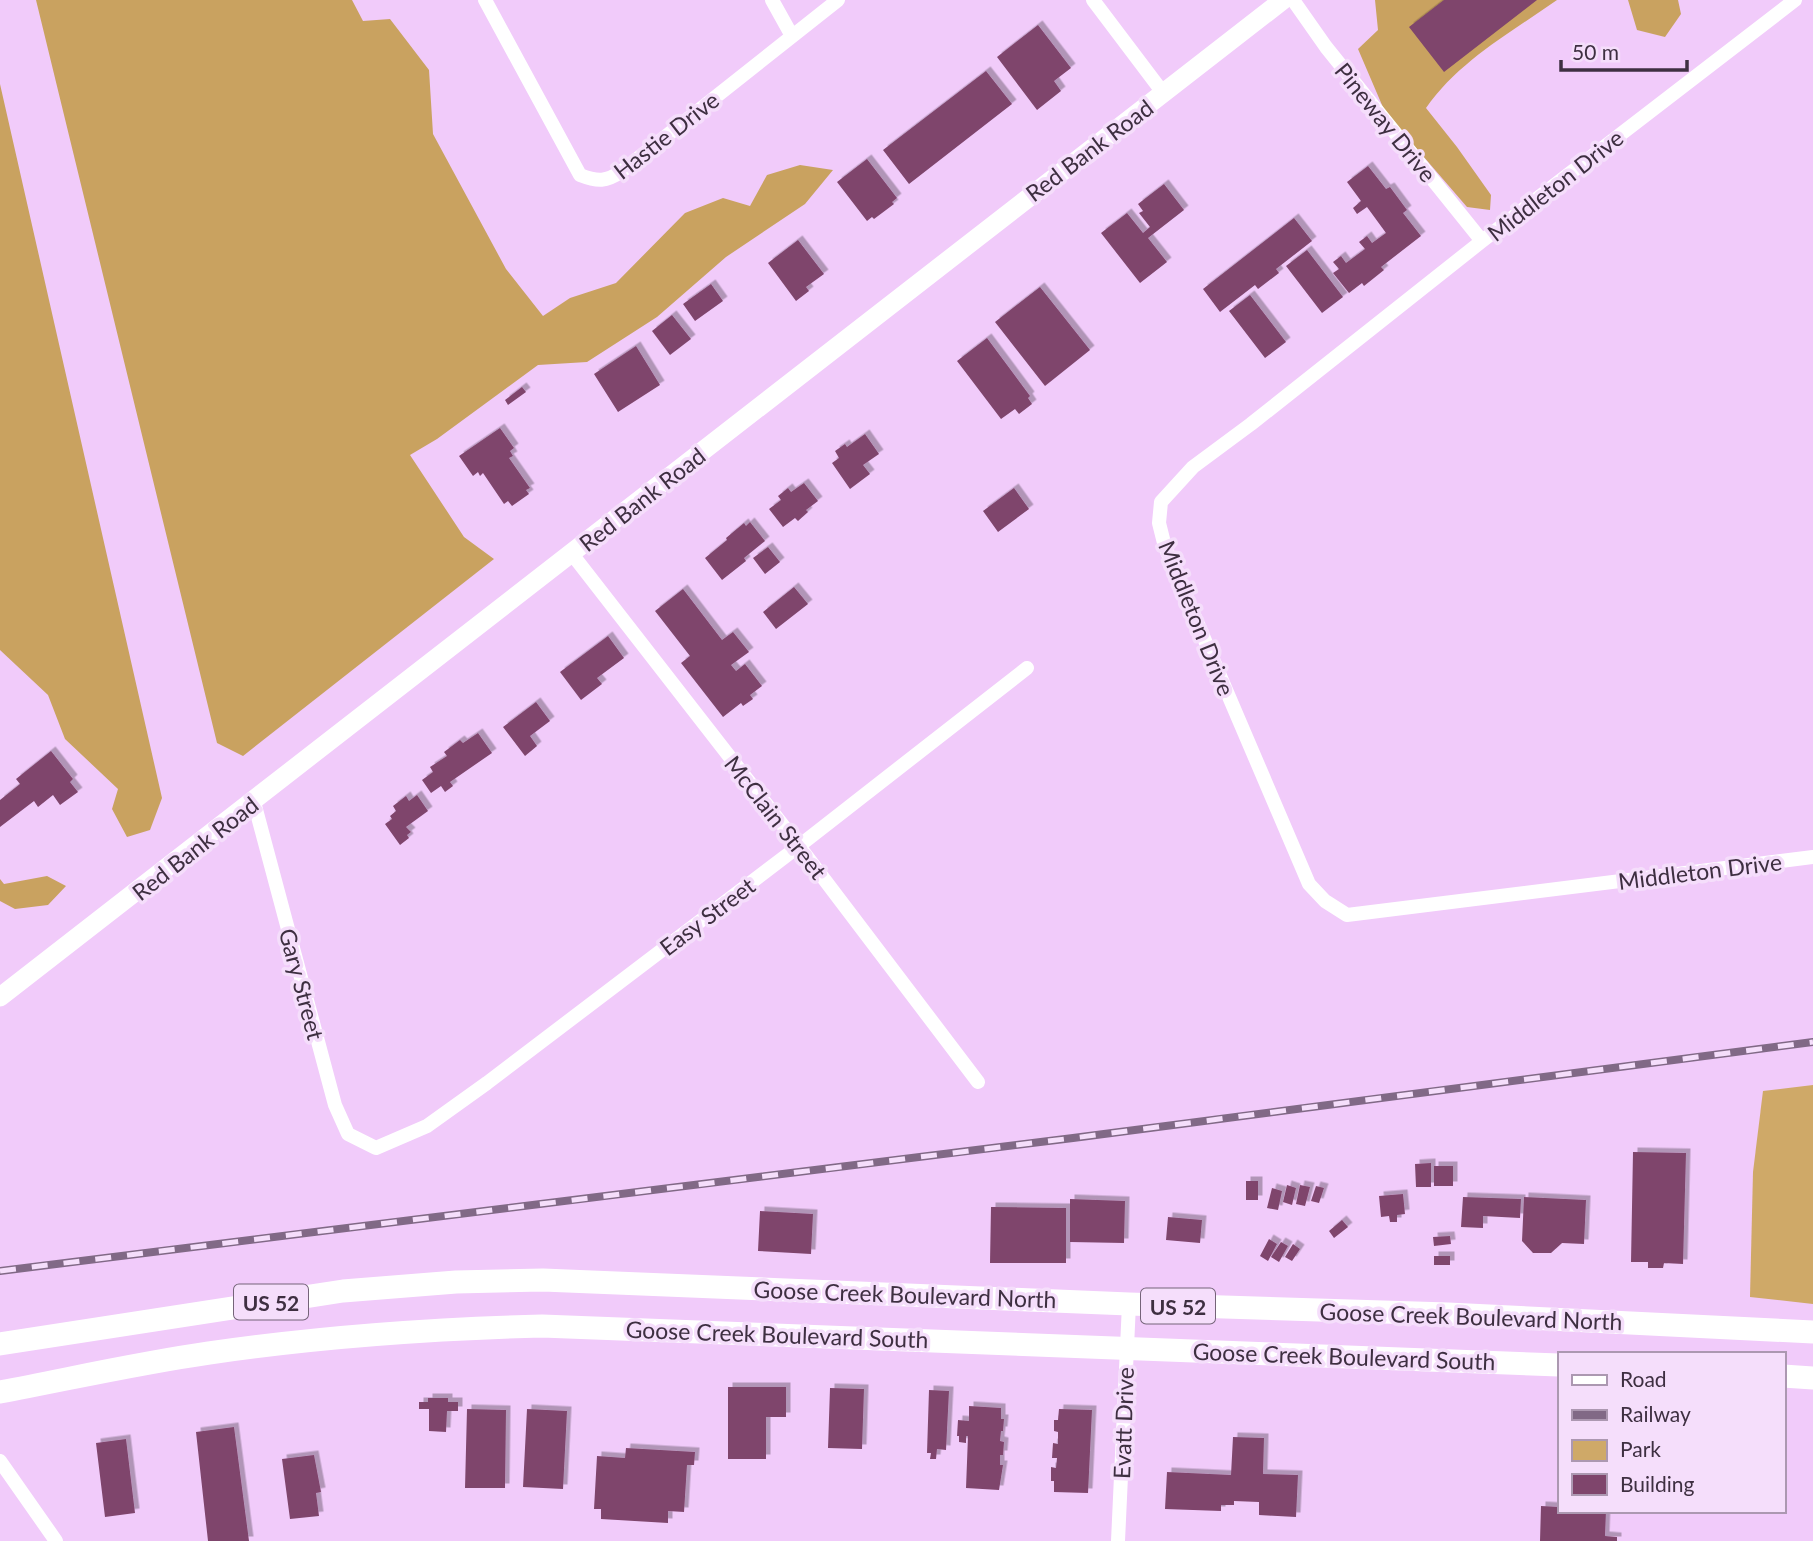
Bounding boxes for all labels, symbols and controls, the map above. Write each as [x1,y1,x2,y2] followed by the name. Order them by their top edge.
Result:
[1561,28,1687,72] scale bar
[1572,39,1619,64] text: 50 m
[1329,57,1443,187] street label: Pineway Drive
[608,85,724,185] street label: Hastie Drive
[1020,93,1158,207] street label: Red Bank Road
[1481,123,1629,247] street label: Middleton Drive
[573,441,711,557] street label: Red Bank Road
[1153,536,1241,700] street label: Middleton Drive
[719,750,833,885] street label: McClain Street
[126,790,264,906] street label: Red Bank Road
[1617,847,1783,895] street label: Middleton Drive
[654,871,761,961] street label: Easy Street
[274,925,331,1044] street label: Gary Street
[753,1275,1057,1313] street label: Goose Creek Boulevard North
[234,1284,308,1320] road number: US 52
[1141,1288,1215,1324] road number: US 52
[1319,1297,1623,1335] street label: Goose Creek Boulevard North
[625,1315,929,1353] street label: Goose Creek Boulevard South
[1192,1337,1496,1375] street label: Goose Creek Boulevard South
[1558,1352,1785,1513] legend
[1620,1366,1667,1391] text: Road
[1107,1367,1139,1479] street label: Evatt Drive
[1620,1401,1691,1426] text: Railway
[1620,1436,1661,1461] text: Park
[1620,1471,1695,1496] text: Building

